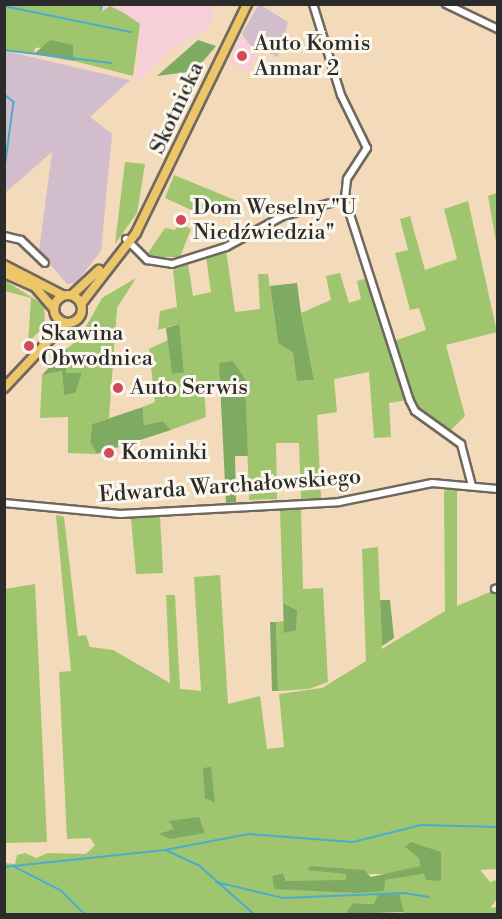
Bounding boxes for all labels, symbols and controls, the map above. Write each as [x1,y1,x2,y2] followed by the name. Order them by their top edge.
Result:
[254,30,370,82] place label: Auto Komis Anmar 2
[235,49,249,63] marker: Auto Komis Anmar 2
[144,58,210,158] street label: Skotnicka
[193,194,356,246] place label: Dom Weselny "U Niedźwiedzia"
[174,213,188,227] marker: Dom Weselny "U Niedźwiedzia"
[41,320,153,372] place label: Skawina Obwodnica
[22,339,36,353] marker: Skawina Obwodnica
[130,375,248,401] place label: Auto Serwis
[111,381,125,395] marker: Auto Serwis
[121,440,208,466] place label: Kominki
[102,446,116,460] marker: Kominki
[98,464,362,508] street label: Edwarda Warchałowskiego

